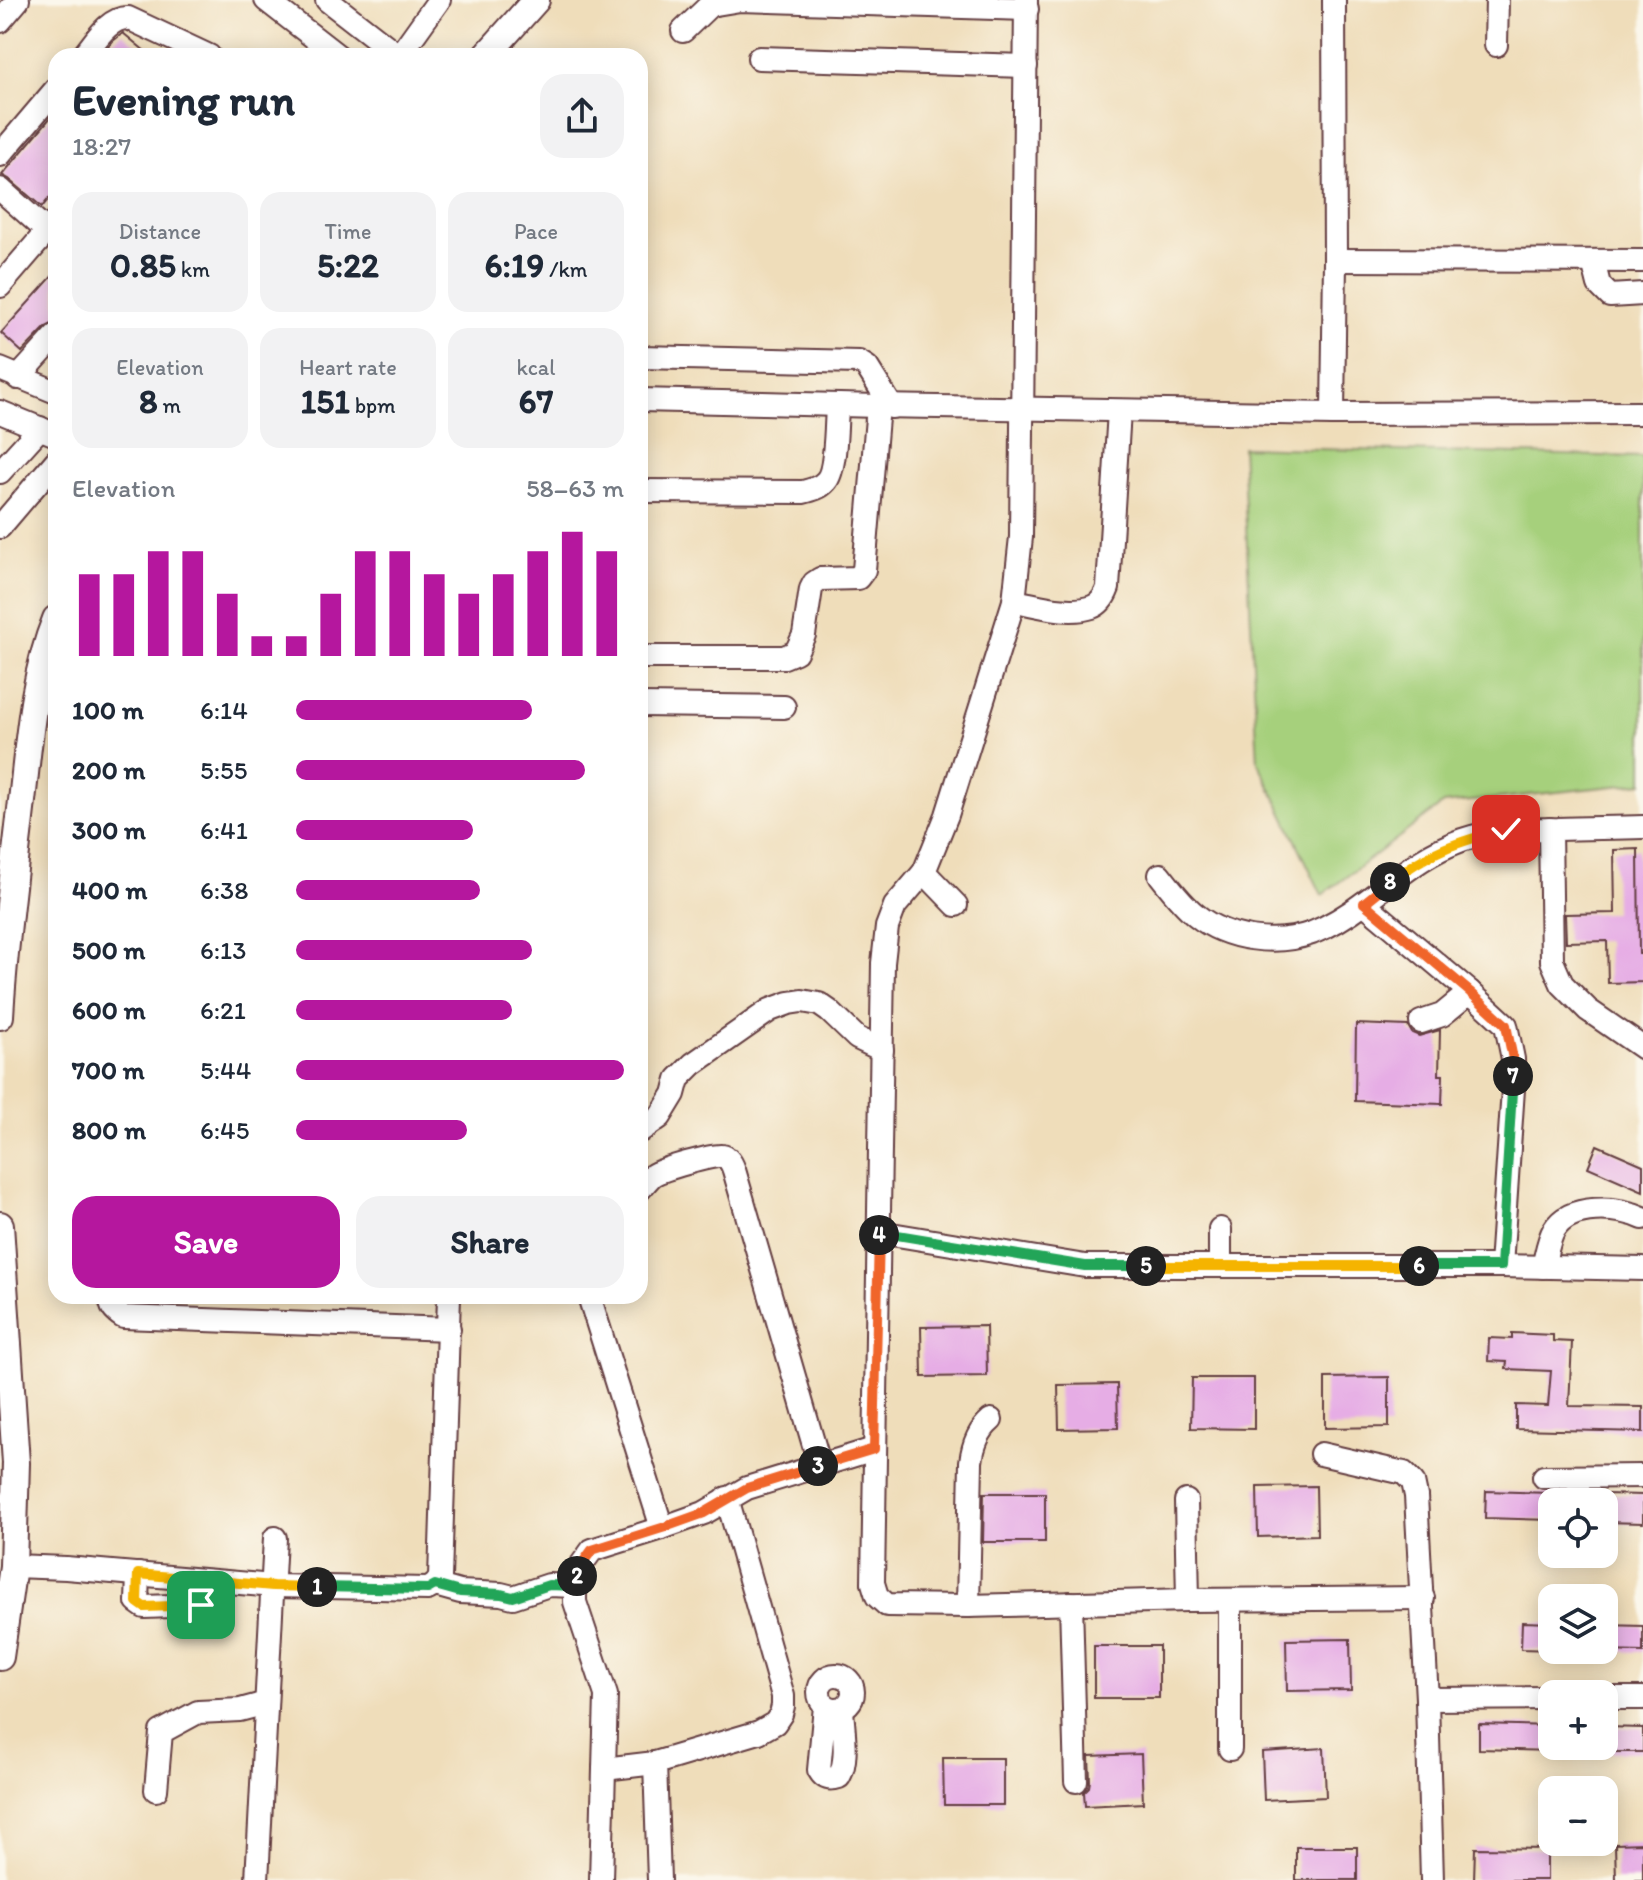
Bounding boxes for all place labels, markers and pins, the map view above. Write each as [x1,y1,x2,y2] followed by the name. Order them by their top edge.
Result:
[1472,795,1540,863] pin
[1370,862,1410,902] pin: 8
[1493,1056,1533,1096] pin: 7
[859,1215,899,1255] pin: 4
[1126,1246,1166,1286] pin: 5
[1399,1246,1439,1286] pin: 6
[798,1446,838,1486] pin: 3
[557,1556,597,1596] pin: 2
[297,1567,337,1607] pin: 1
[167,1571,235,1639] pin

